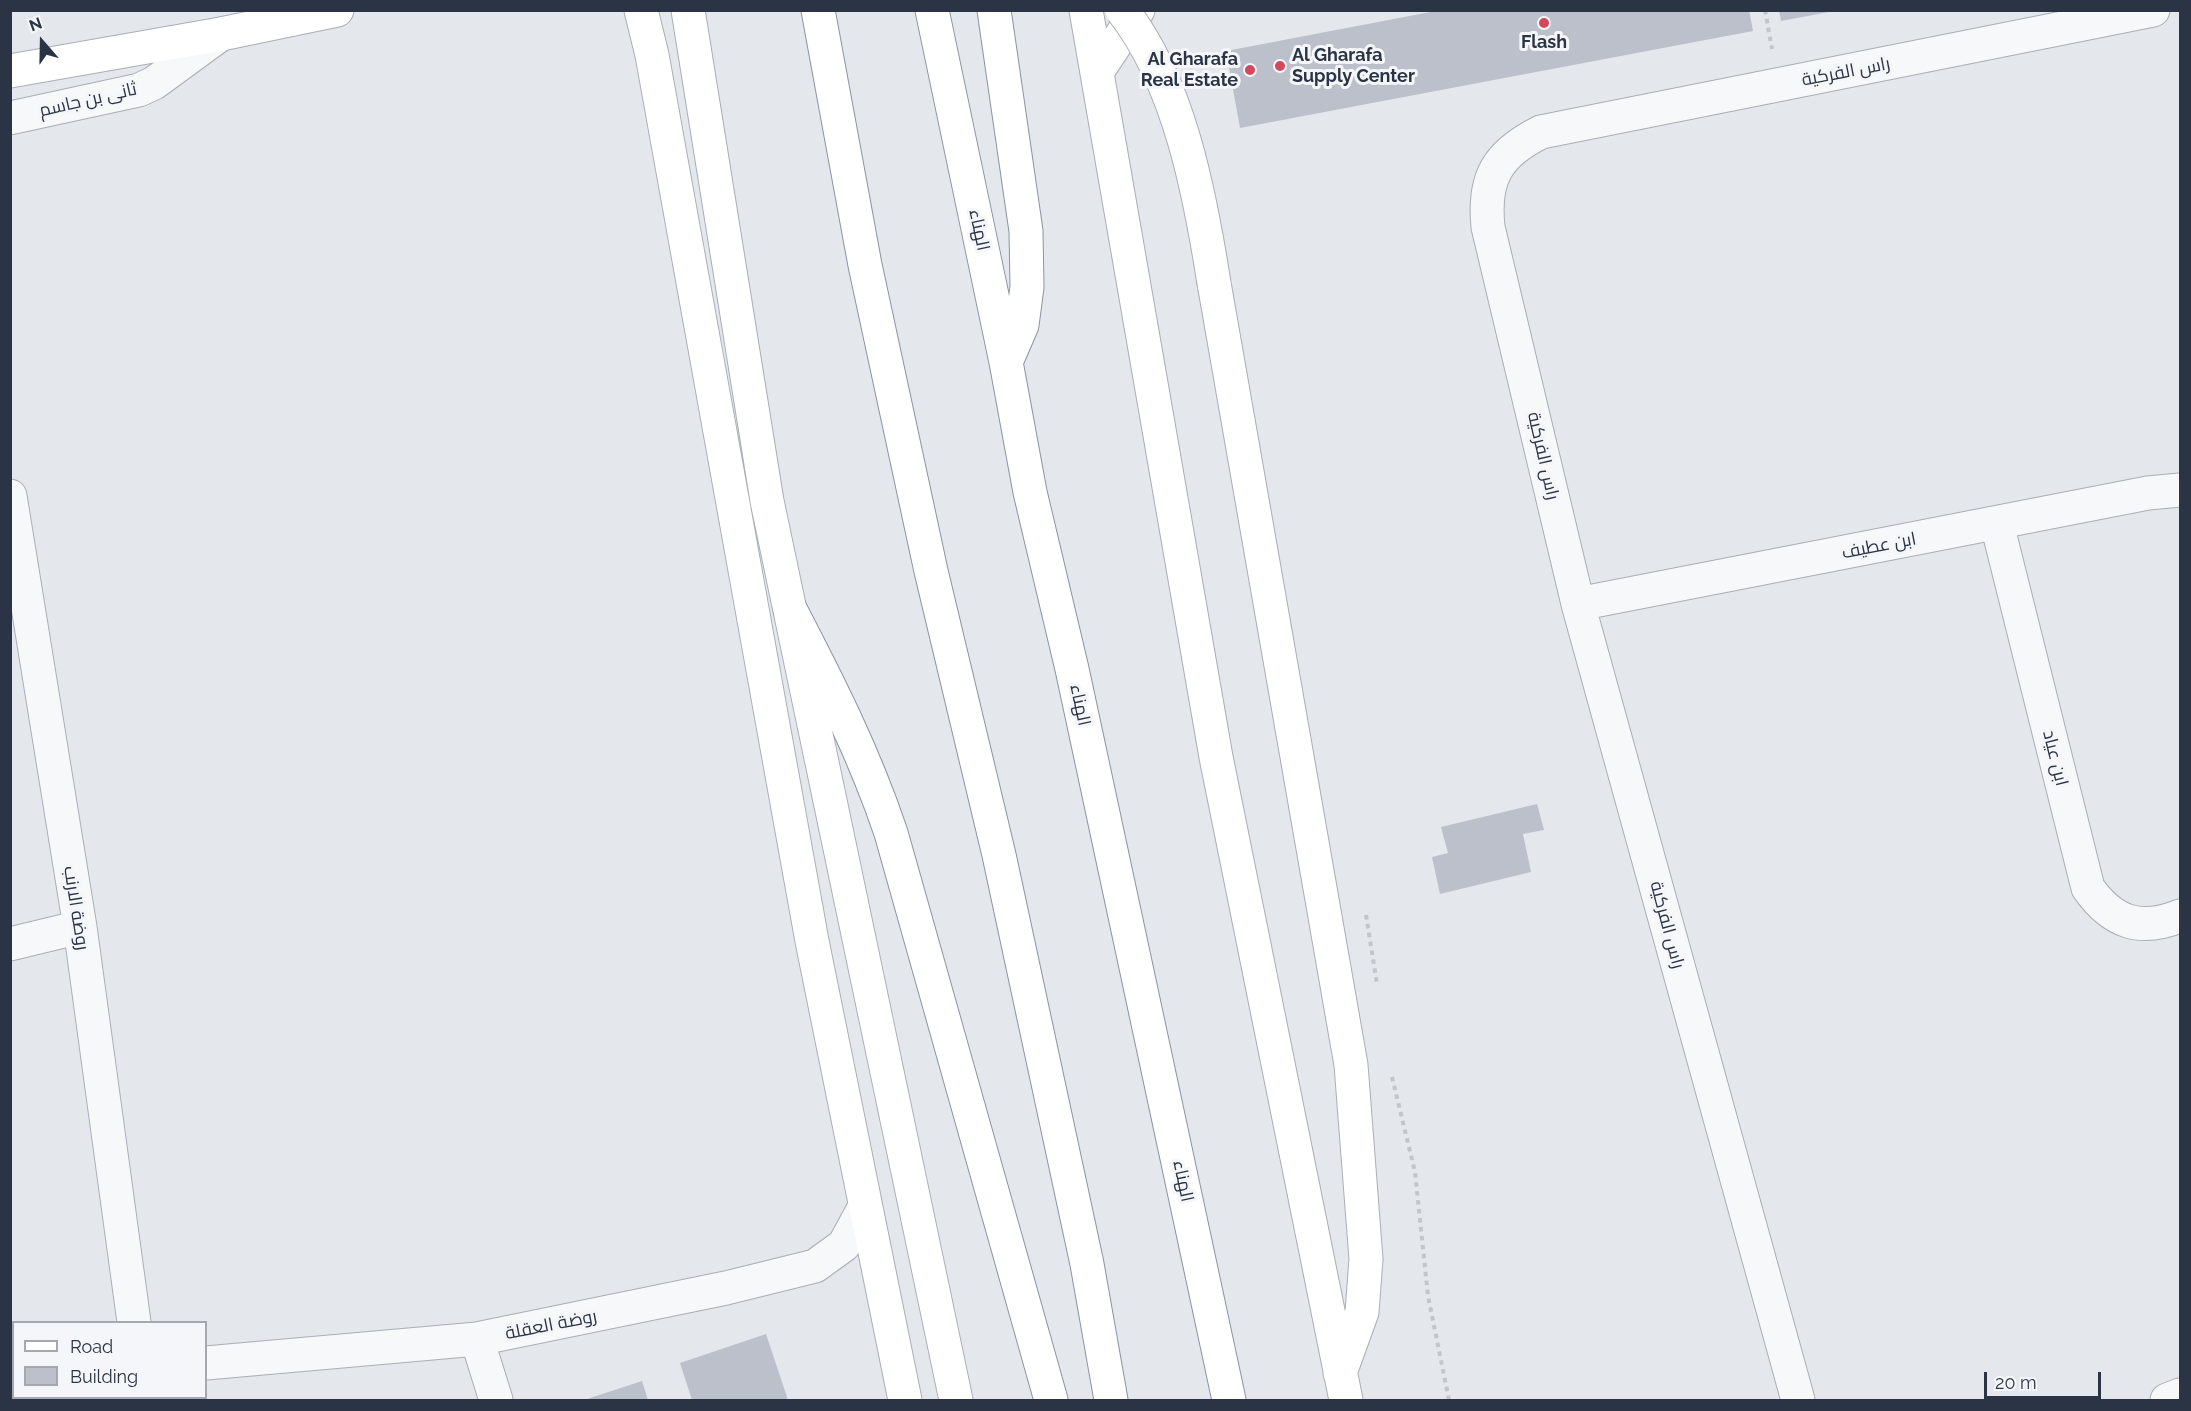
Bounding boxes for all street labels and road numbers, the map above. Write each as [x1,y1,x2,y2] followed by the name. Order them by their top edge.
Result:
[1800,53,1892,91] street label: راس الفركية
[37,78,139,122] street label: ثانى بن جاسم
[964,207,994,253] street label: الهناء
[1522,410,1564,502] street label: راس الفركية
[1840,528,1918,564] street label: ابن عطيف
[1065,682,1095,728] street label: الهناء
[2038,728,2072,788] street label: ابن عياد
[59,864,93,952] street label: روضة الارنب
[1645,879,1689,971] street label: راس الفركية
[1168,1158,1198,1204] street label: الهناء
[503,1306,599,1344] street label: روضة العقلة

